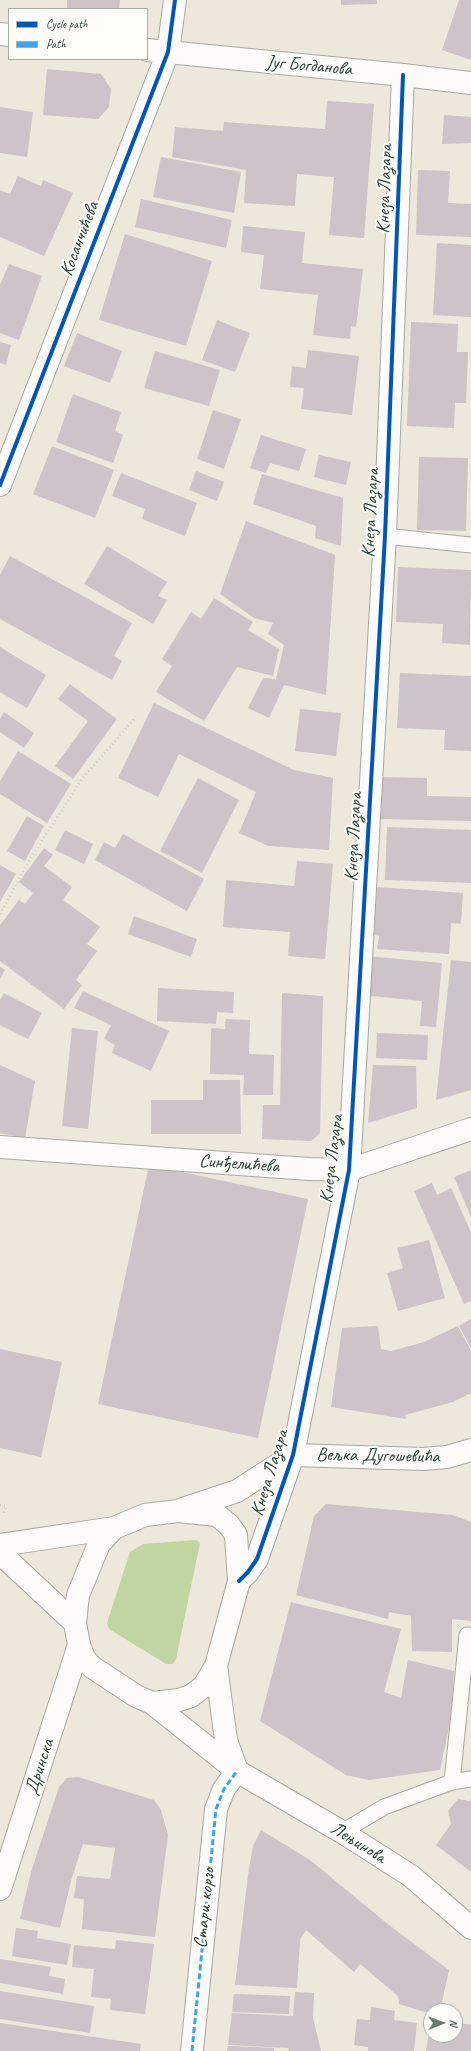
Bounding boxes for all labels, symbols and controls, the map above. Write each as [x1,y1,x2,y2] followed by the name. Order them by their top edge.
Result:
[8,8,148,60] legend
[46,16,88,32] text: Cycle path
[46,36,66,52] text: Path
[265,51,353,81] street label: Југ Богданова
[372,144,398,234] street label: Кнеза Лазара
[55,199,105,279] street label: Косанчићева
[357,468,385,558] street label: Кнеза Лазара
[340,792,368,882] street label: Кнеза Лазара
[315,1113,349,1205] street label: Кнеза Лазара
[198,1150,280,1178] street label: Синђелићева
[246,1427,294,1519] street label: Кнеза Лазара
[316,1444,440,1468] street label: Вељка Дугошевића
[20,1736,60,1798] street label: Дринска
[326,1817,390,1869] street label: Лењинова
[189,1867,221,1949] street label: Стари корзо
[423,2003,463,2043] north arrow
[447,2019,461,2026] text: N

